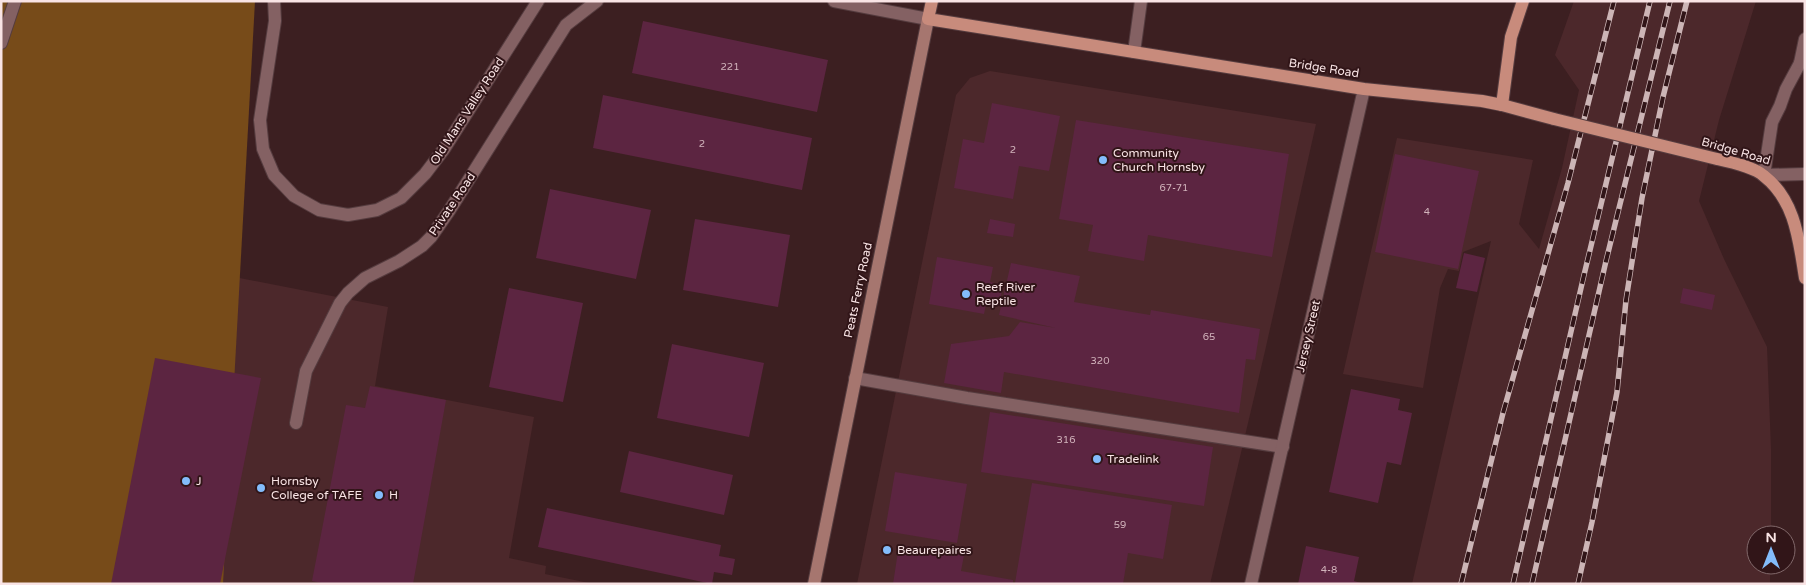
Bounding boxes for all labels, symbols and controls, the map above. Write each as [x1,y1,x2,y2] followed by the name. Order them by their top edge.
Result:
[427,55,507,167] street label: Old Mans Valley Road
[1288,56,1360,80] street label: Bridge Road
[721,61,739,73] house number: 221
[1700,134,1772,168] street label: Bridge Road
[699,138,705,150] house number: 2
[1010,144,1016,156] house number: 2
[1113,146,1205,174] place label: Community Church Hornsby
[1097,154,1109,166] marker: Community Church Hornsby
[426,170,478,238] street label: Private Road
[1160,182,1188,194] house number: 67-71
[1424,206,1430,218] house number: 4
[841,241,875,339] street label: Peats Ferry Road
[976,280,1035,308] place label: Reef River Reptile
[960,288,972,300] marker: Reef River Reptile
[1293,298,1323,373] street label: Jersey Street
[1203,331,1215,343] house number: 65
[1091,355,1109,367] house number: 320
[1057,434,1075,446] house number: 316
[1107,452,1160,466] place label: Tradelink
[1091,453,1103,465] marker: Tradelink
[196,474,202,488] place label: J
[271,474,362,502] place label: Hornsby College of TAFE
[180,475,192,487] marker: J
[255,482,267,494] marker: Hornsby College of TAFE
[389,488,398,502] place label: H
[373,489,385,501] marker: H
[1114,519,1126,531] house number: 59
[1746,525,1796,575] north arrow
[1765,529,1777,546] text: N
[897,543,972,557] place label: Beaurepaires
[881,544,893,556] marker: Beaurepaires
[1321,564,1337,576] house number: 4-8

